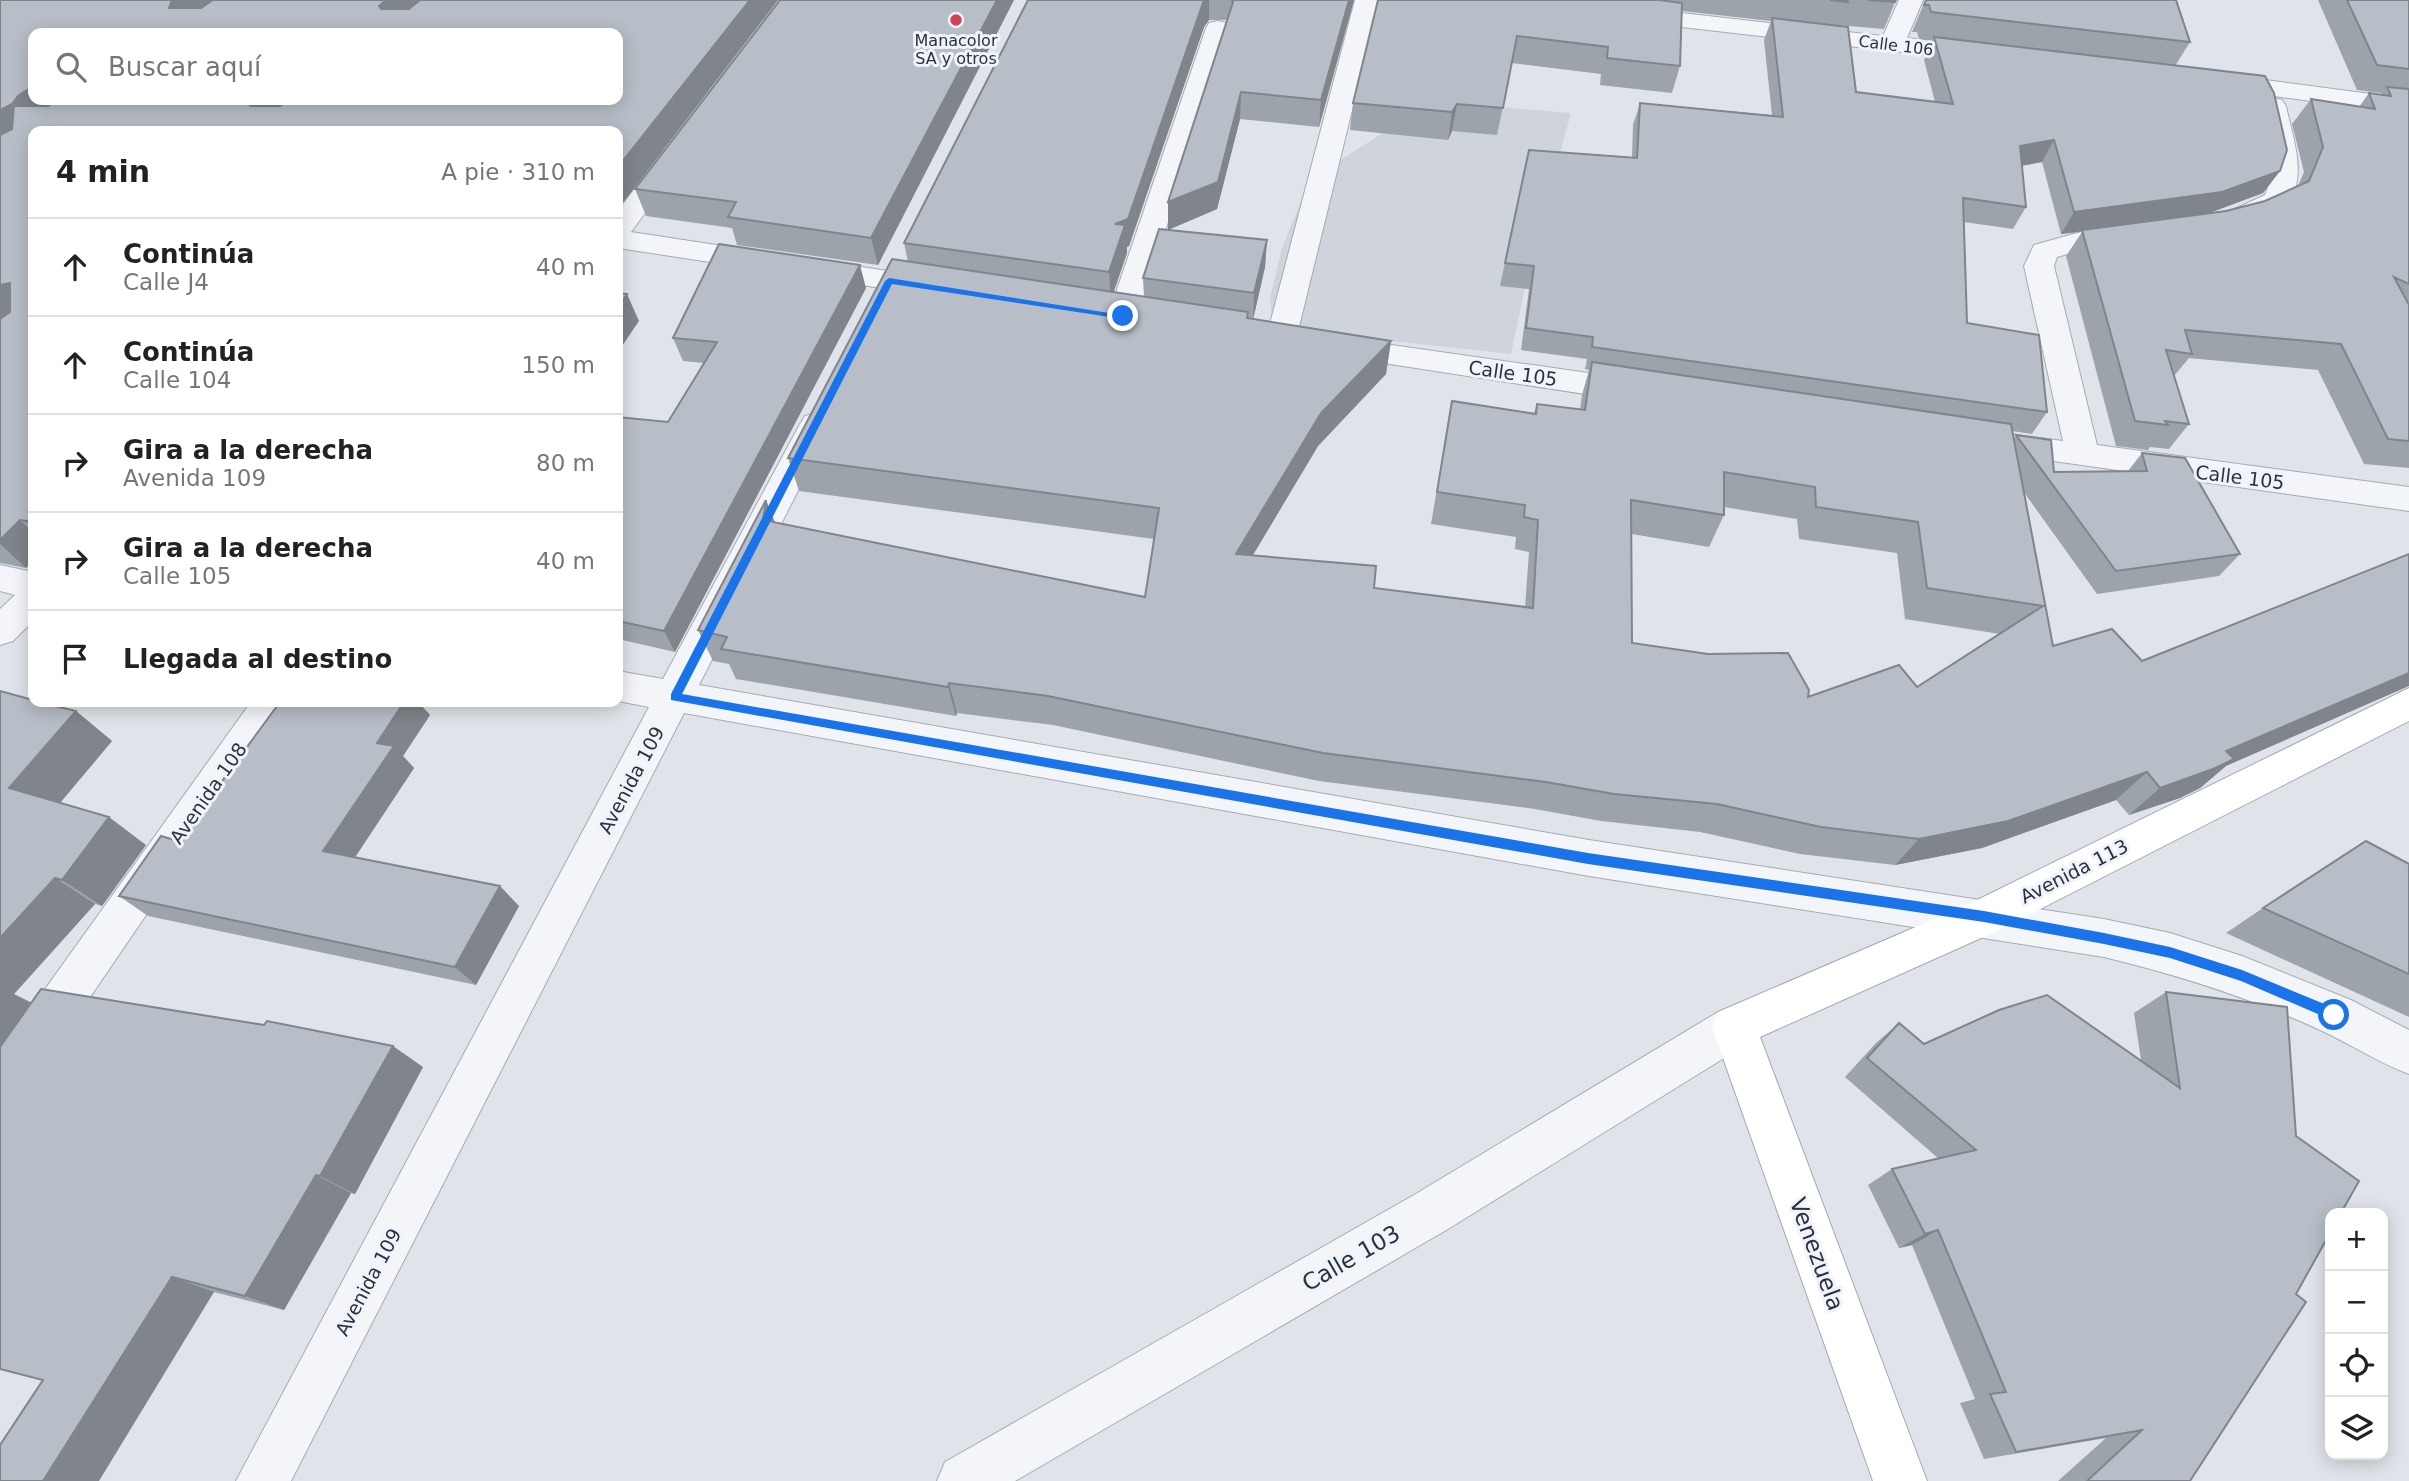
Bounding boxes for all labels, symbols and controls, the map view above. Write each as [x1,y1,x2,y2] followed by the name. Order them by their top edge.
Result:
[948,12,964,28] marker: Manacolor SA y otros
[28,28,623,105] search box
[915,31,998,68] place label: Manacolor SA y otros
[1857,31,1934,60] street label: Calle 106
[52,48,90,86] icon: search
[108,52,261,82] text: Buscar aquí
[56,154,150,189] text: 4 min
[441,159,595,185] text: A pie · 310 m
[123,239,254,269] text: Continúa
[56,248,94,286] icon: ahead
[536,254,595,280] text: 40 m
[123,269,209,295] text: Calle J4
[1107,300,1138,331] route end
[123,337,254,367] text: Continúa
[56,346,94,384] icon: ahead
[521,352,595,378] text: 150 m
[1467,356,1559,390] street label: Calle 105
[123,367,231,393] text: Calle 104
[123,435,373,465] text: Gira a la derecha
[56,444,94,482] icon: right
[536,450,595,476] text: 80 m
[2194,461,2286,493] street label: Calle 105
[123,465,266,491] text: Avenida 109
[123,533,373,563] text: Gira a la derecha
[56,542,94,580] icon: right
[536,548,595,574] text: 40 m
[123,563,231,589] text: Calle 105
[56,640,94,678] icon: arrive
[123,644,392,674] text: Llegada al destino
[594,723,668,837] street label: Avenida 109
[165,738,251,848] street label: Avenida 108
[2016,834,2132,908] street label: Avenida 113
[2318,999,2349,1030] route start
[1785,1194,1849,1314] street label: Venezuela
[2325,1208,2388,1460] map controls
[2325,1208,2388,1271] button: +
[1298,1220,1404,1296] street label: Calle 103
[331,1225,405,1339] street label: Avenida 109
[2325,1271,2388,1334] button: −
[2325,1334,2388,1397] button: locate
[2325,1397,2388,1460] button: layers

